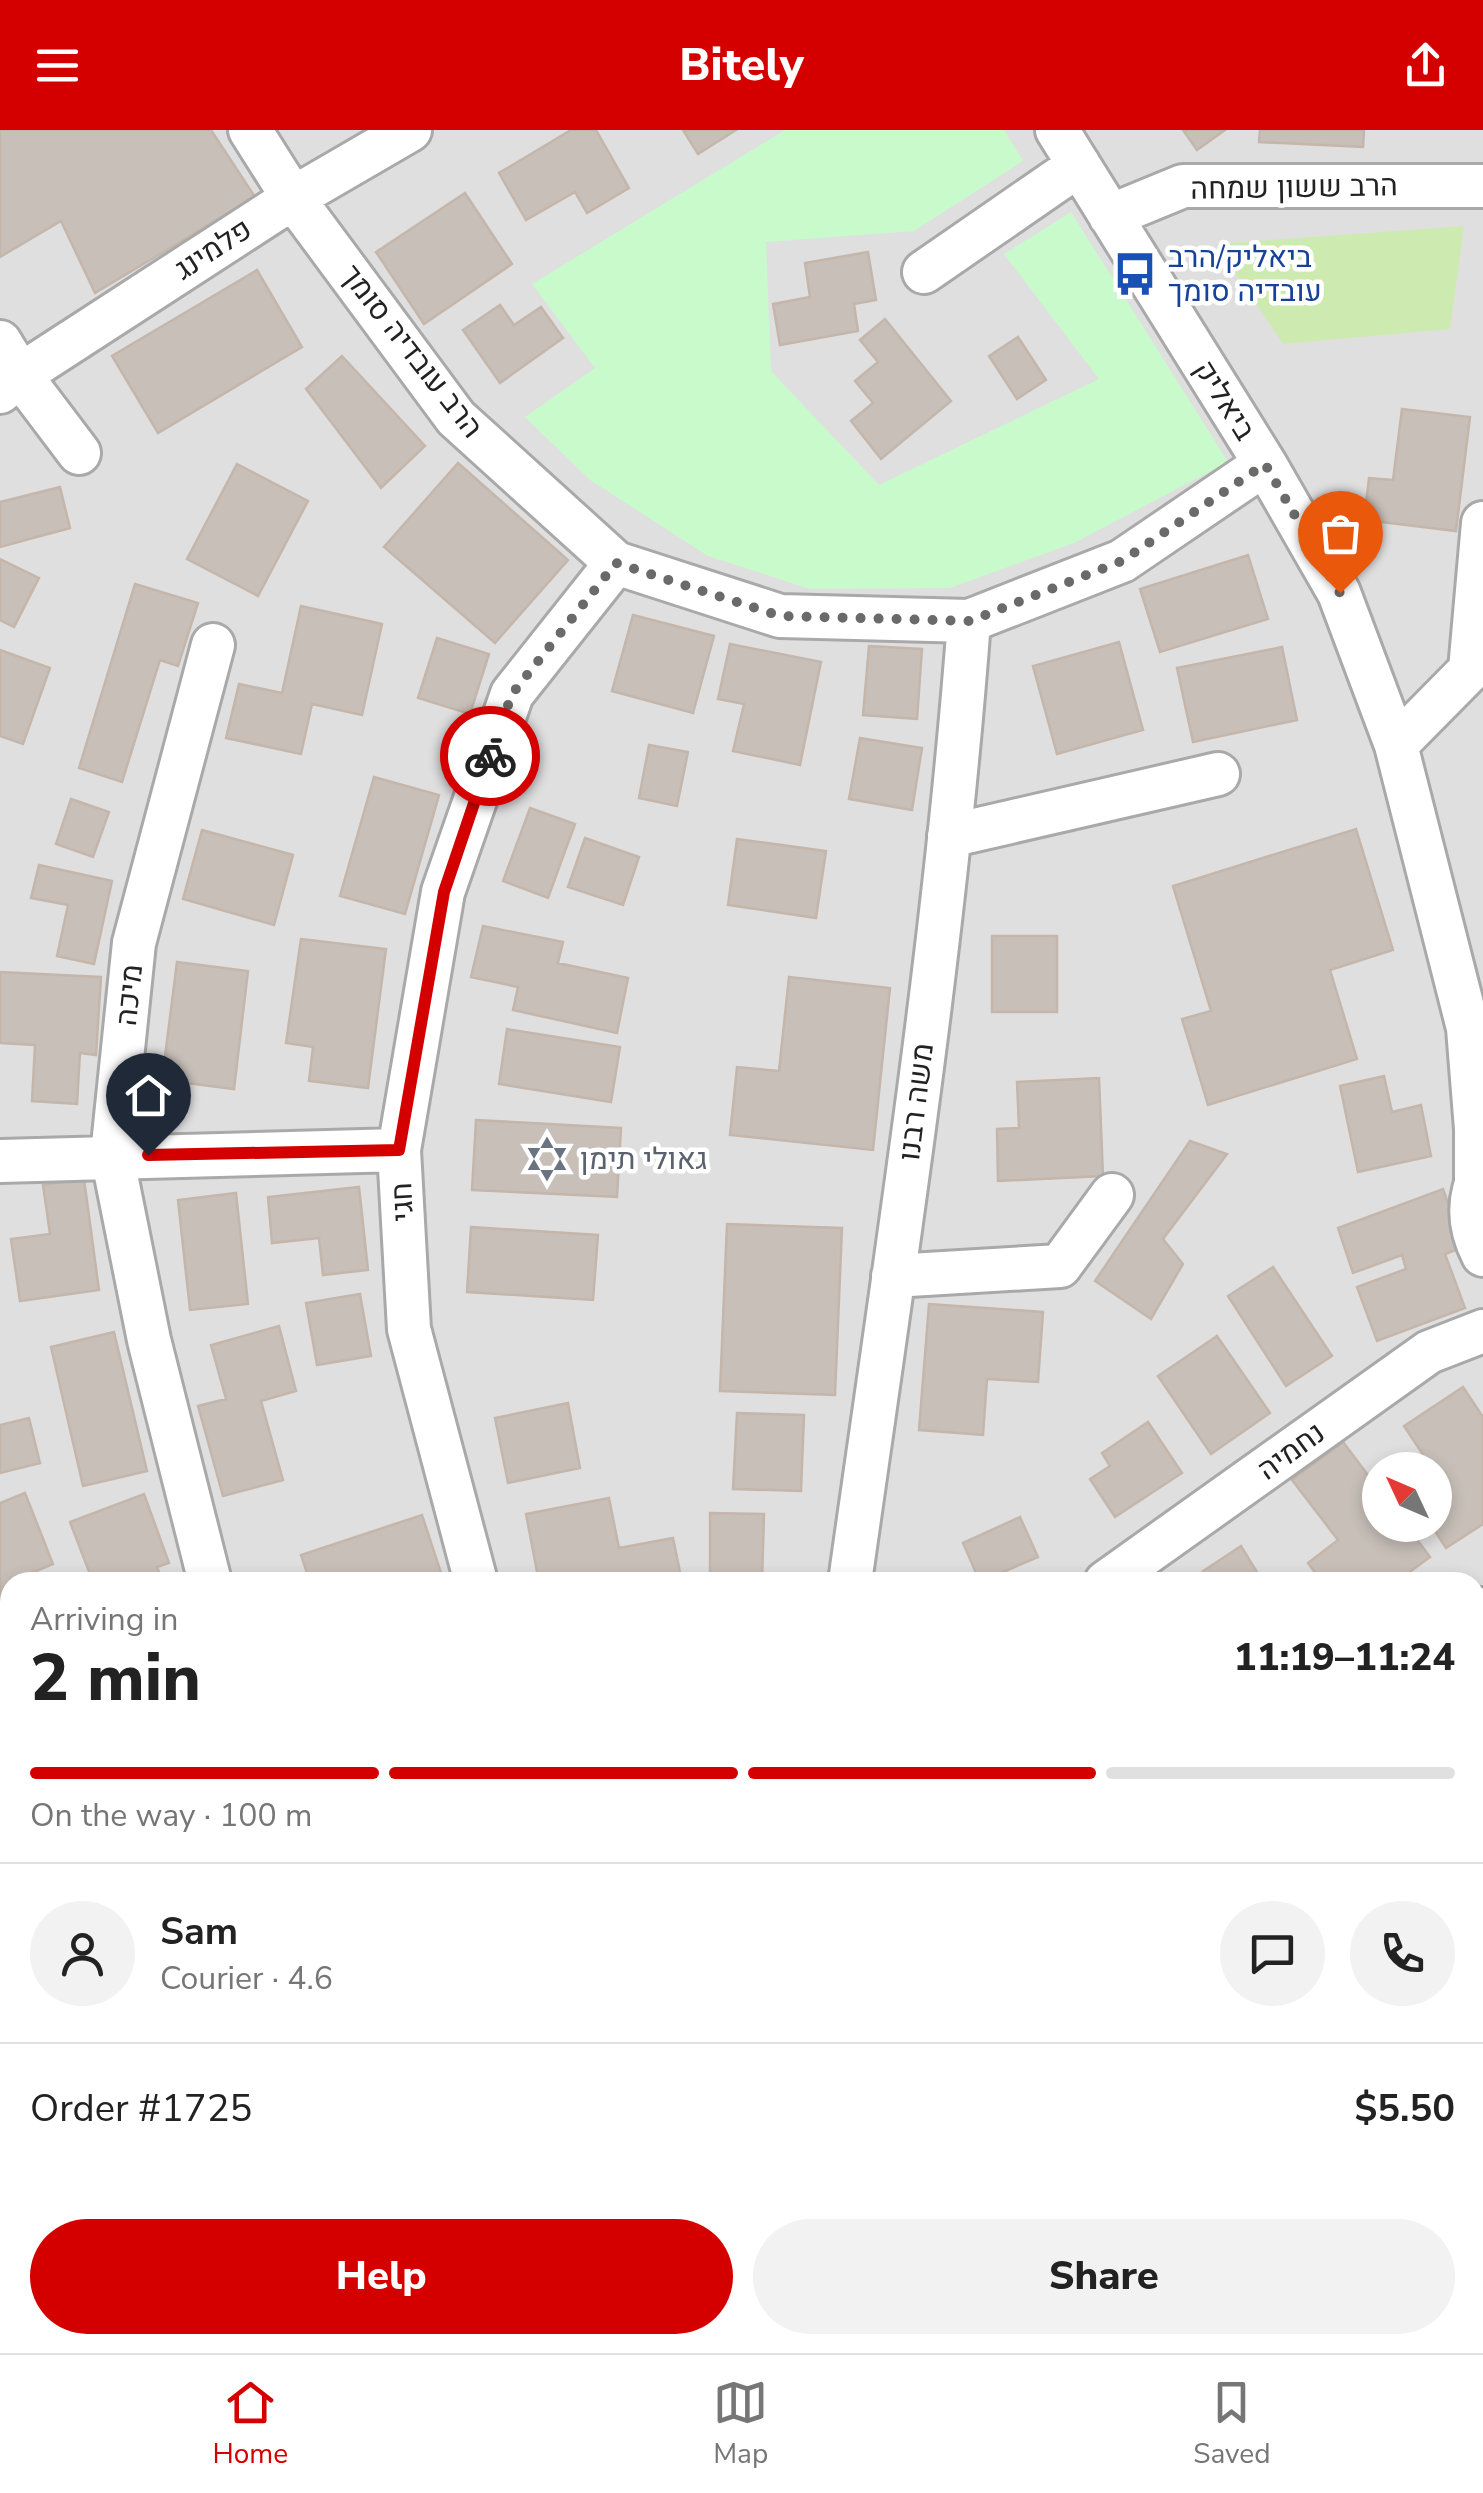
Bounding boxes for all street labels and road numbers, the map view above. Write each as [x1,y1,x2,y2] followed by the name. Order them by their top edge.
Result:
[1190,165,1398,210] street label: הרב ששון שמחה
[167,209,260,290] street label: פלמינג
[331,256,492,447] street label: הרב עובדיה סומך
[1184,352,1265,448] street label: ביאליק
[106,962,153,1028] street label: מיכה
[889,1041,944,1163] street label: משה רבנו
[381,1181,424,1222] street label: חגי
[1249,1413,1334,1490] street label: נחמיה

